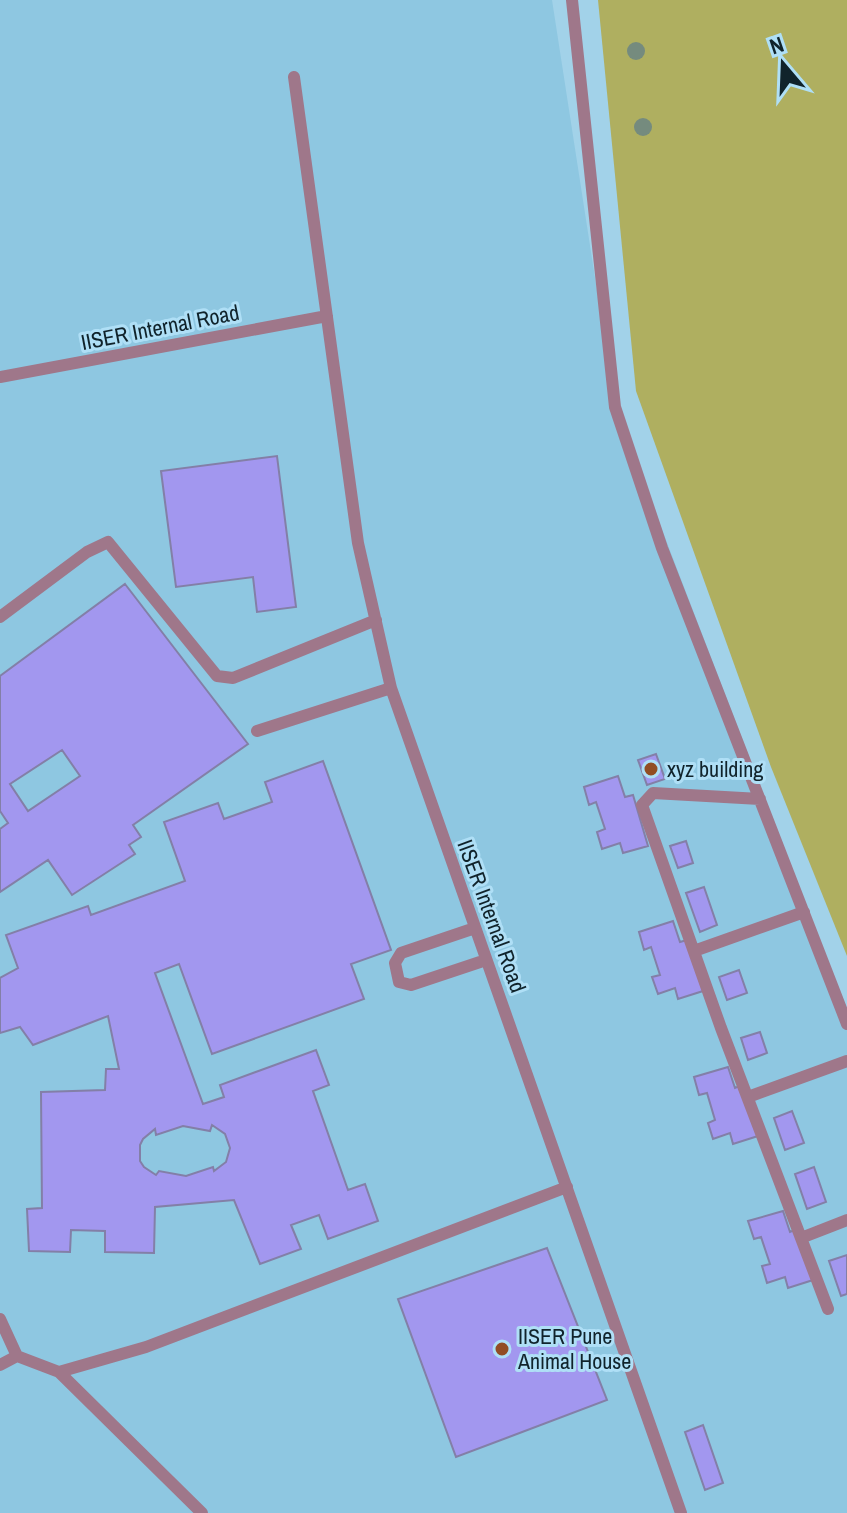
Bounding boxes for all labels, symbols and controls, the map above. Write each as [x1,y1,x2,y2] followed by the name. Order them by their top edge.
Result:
[743,24,823,104] north arrow
[765,29,788,61] text: N
[78,297,242,357] street label: IISER Internal Road
[667,754,763,784] place label: xyz building
[642,760,660,778] marker: xyz building
[450,835,534,997] street label: IISER Internal Road
[517,1321,631,1376] place label: IISER Pune Animal House
[493,1340,511,1358] marker: IISER Pune Animal House

